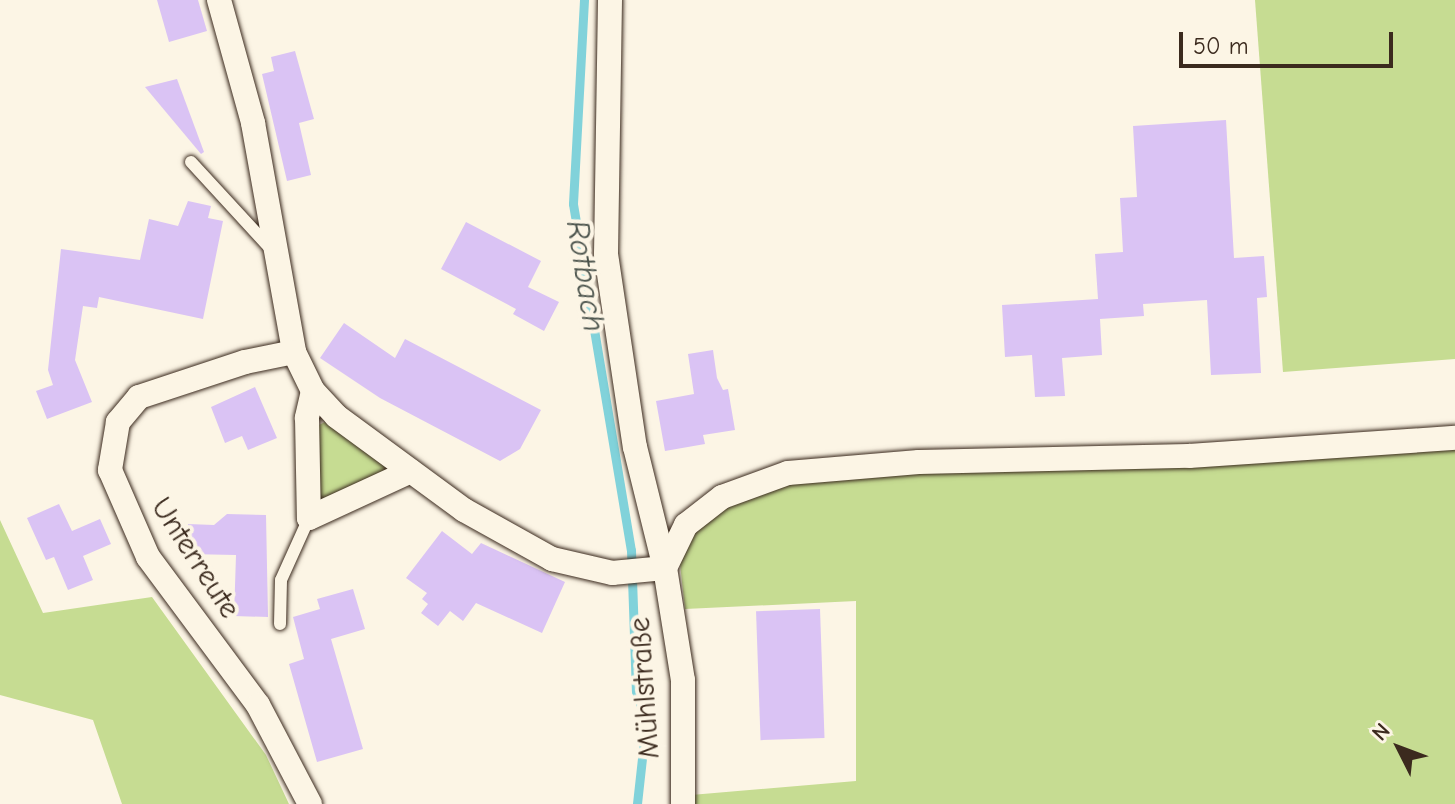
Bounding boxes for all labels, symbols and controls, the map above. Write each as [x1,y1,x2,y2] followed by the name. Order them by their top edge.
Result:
[1183,16,1397,66] scale bar
[1193,32,1249,60] text: 50 m
[557,217,613,335] water label: Rotbach
[143,491,247,625] street label: Unterreute
[622,616,668,760] street label: Mühlstraße
[1359,708,1439,788] north arrow
[1367,718,1396,746] text: N

